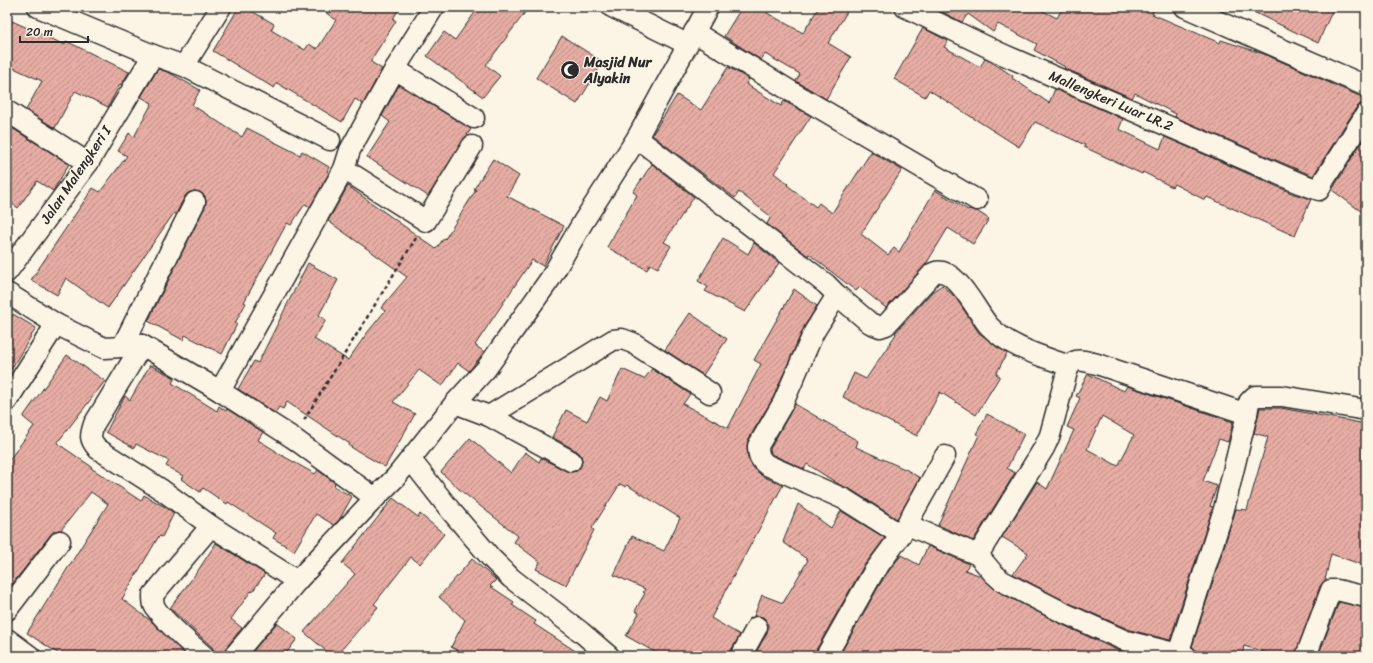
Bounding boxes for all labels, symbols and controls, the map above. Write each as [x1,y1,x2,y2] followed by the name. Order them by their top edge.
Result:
[20,18,88,44] scale bar
[26,21,53,43] text: 20 m
[583,50,653,91] place label: Masjid Nur Alyakin
[559,59,581,81] mosque icon: Masjid Nur Alyakin
[1045,63,1177,139] street label: Mallengkeri Luar LR.2
[33,120,119,230] street label: Jalan Malengkeri I

